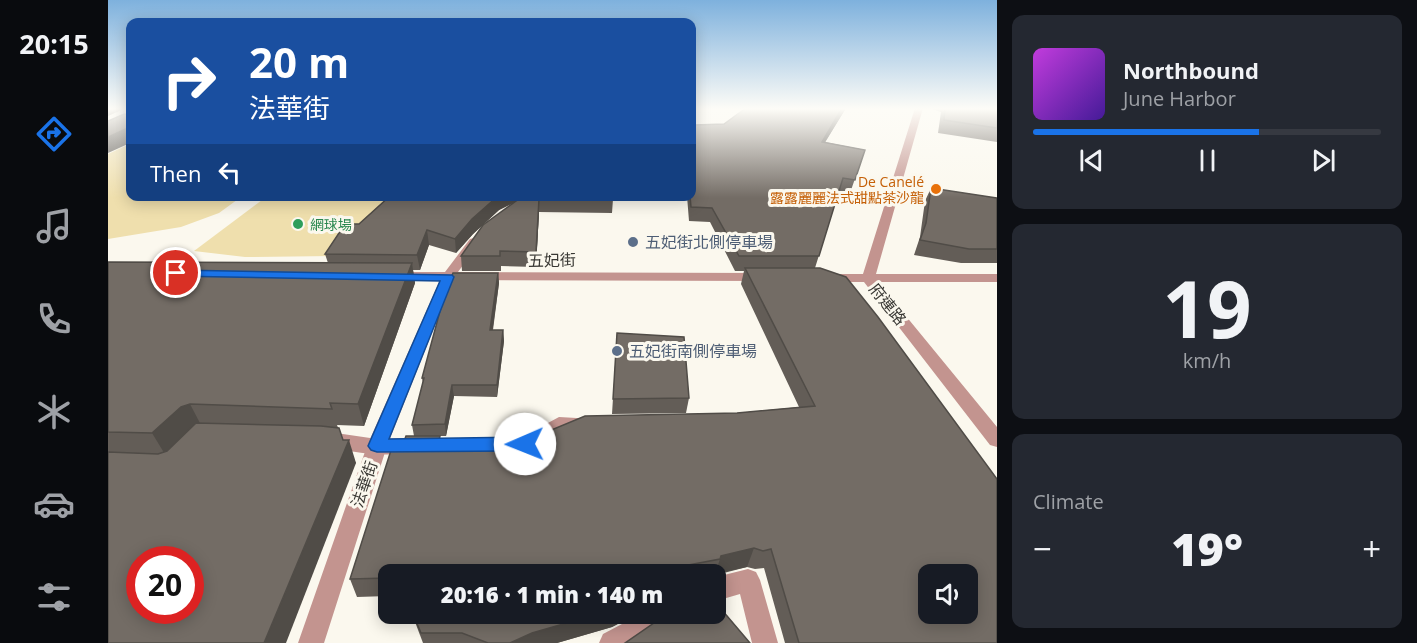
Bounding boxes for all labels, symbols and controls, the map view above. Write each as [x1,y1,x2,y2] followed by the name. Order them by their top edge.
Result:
[19,25,89,62] text: 20:15
[249,33,349,90] text: 20 m
[150,42,228,120] icon: right
[1123,55,1259,85] text: Northbound
[1123,85,1236,112] text: June Harbor
[249,89,330,126] text: 法華街
[33,113,75,155] icon: directions
[1075,144,1108,177] icon: previous
[1191,144,1224,177] icon: pause
[1307,144,1340,177] icon: next
[213,156,246,189] icon: left
[150,158,201,188] text: Then
[770,172,924,207] place label: De Canelé 露露麗麗法式甜點茶沙龍
[929,182,943,196] marker: De Canelé 露露麗麗法式甜點茶沙龍
[33,205,75,247] icon: music
[310,215,352,234] place label: 網球場
[291,217,305,231] marker: 網球場
[645,231,773,253] place label: 五妃街北側停車場
[626,235,640,249] marker: 五妃街北側停車場
[150,247,201,298] pin
[528,249,576,271] street label: 五妃街
[1162,255,1252,361] text: 19
[159,256,192,289] icon: arrive
[864,278,912,330] street label: 府連路
[33,298,75,340] icon: phone
[629,340,757,362] place label: 五妃街南側停車場
[610,344,624,358] marker: 五妃街南側停車場
[1183,347,1231,374] text: km/h
[33,391,75,433] icon: climate
[493,412,557,476] position arrow
[346,458,382,510] street label: 法華街
[33,483,75,525] icon: car
[1033,488,1104,515] text: Climate
[1171,518,1243,579] text: 19°
[1033,526,1052,571] text: −
[1362,526,1381,571] text: +
[126,546,204,624] speed limit sign: 20
[918,564,978,624] map controls
[918,564,978,624] button: sound
[33,576,75,618] icon: filters
[441,579,663,609] text: 20:16 · 1 min · 140 m

